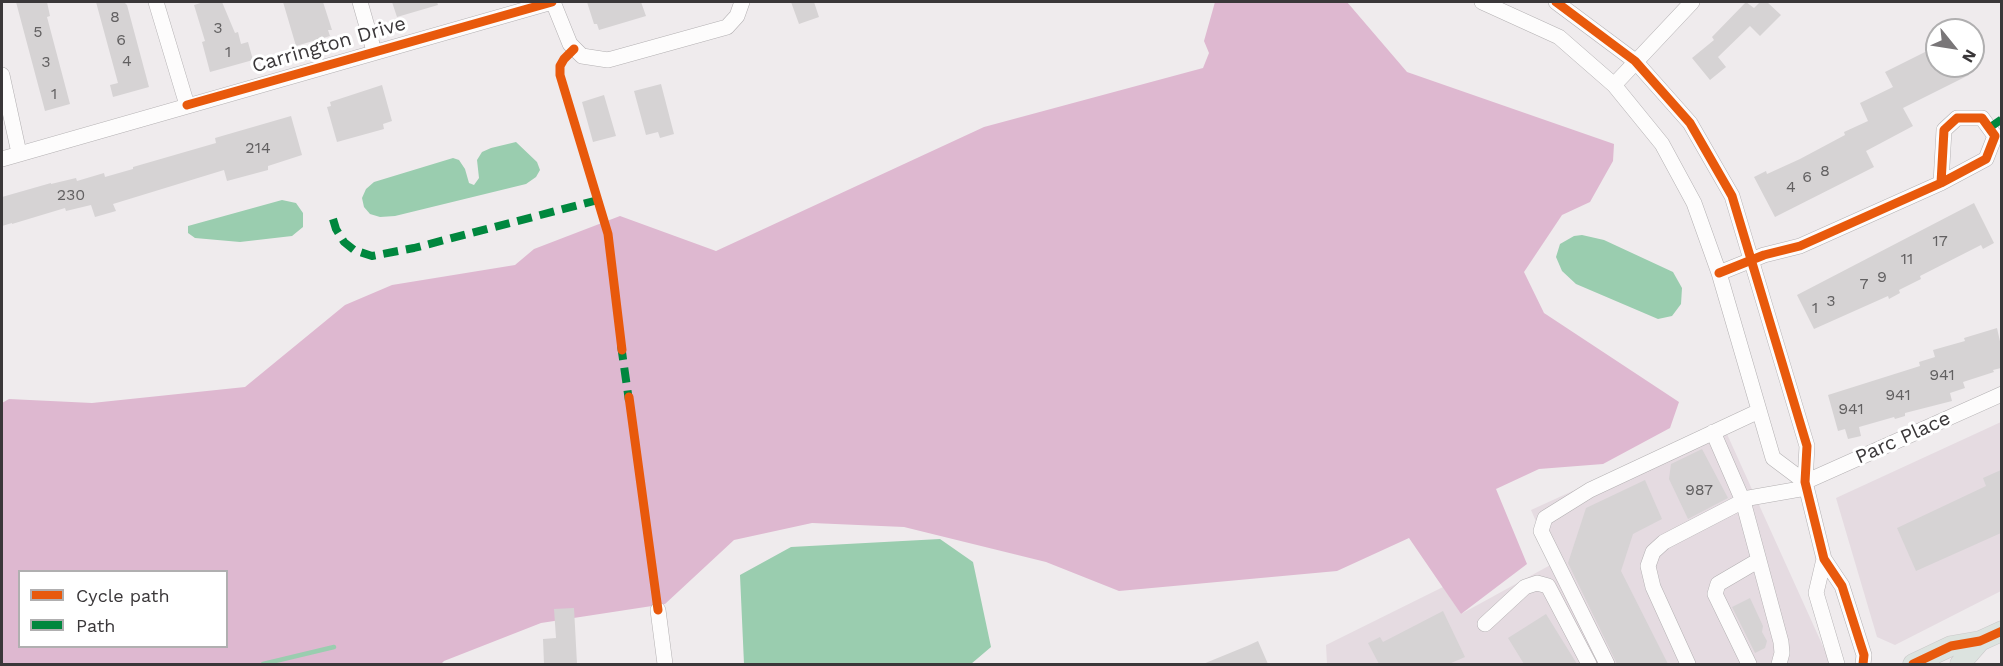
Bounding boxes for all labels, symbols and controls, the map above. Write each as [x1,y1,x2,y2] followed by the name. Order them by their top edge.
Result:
[110,7,120,27] house number: 8
[249,12,409,78] street label: Carrington Drive
[213,18,223,38] house number: 3
[1925,18,1985,78] north arrow
[33,22,43,42] house number: 5
[116,30,126,50] house number: 6
[225,42,231,62] house number: 1
[1958,46,1980,66] text: N
[122,51,132,71] house number: 4
[41,52,51,72] house number: 3
[51,84,57,104] house number: 1
[245,138,271,158] house number: 214
[1820,161,1830,181] house number: 8
[1802,167,1812,187] house number: 6
[1786,177,1796,197] house number: 4
[57,185,85,205] house number: 230
[1932,231,1948,251] house number: 17
[1901,249,1913,269] house number: 11
[1877,267,1887,287] house number: 9
[1860,274,1868,294] house number: 7
[1826,291,1836,311] house number: 3
[1812,298,1818,318] house number: 1
[1929,365,1955,385] house number: 941
[1885,385,1911,405] house number: 941
[1838,399,1864,419] house number: 941
[1852,406,1954,470] street label: Parc Place
[1685,480,1713,500] house number: 987
[18,570,228,648] legend
[76,585,170,606] text: Cycle path
[76,615,116,636] text: Path

